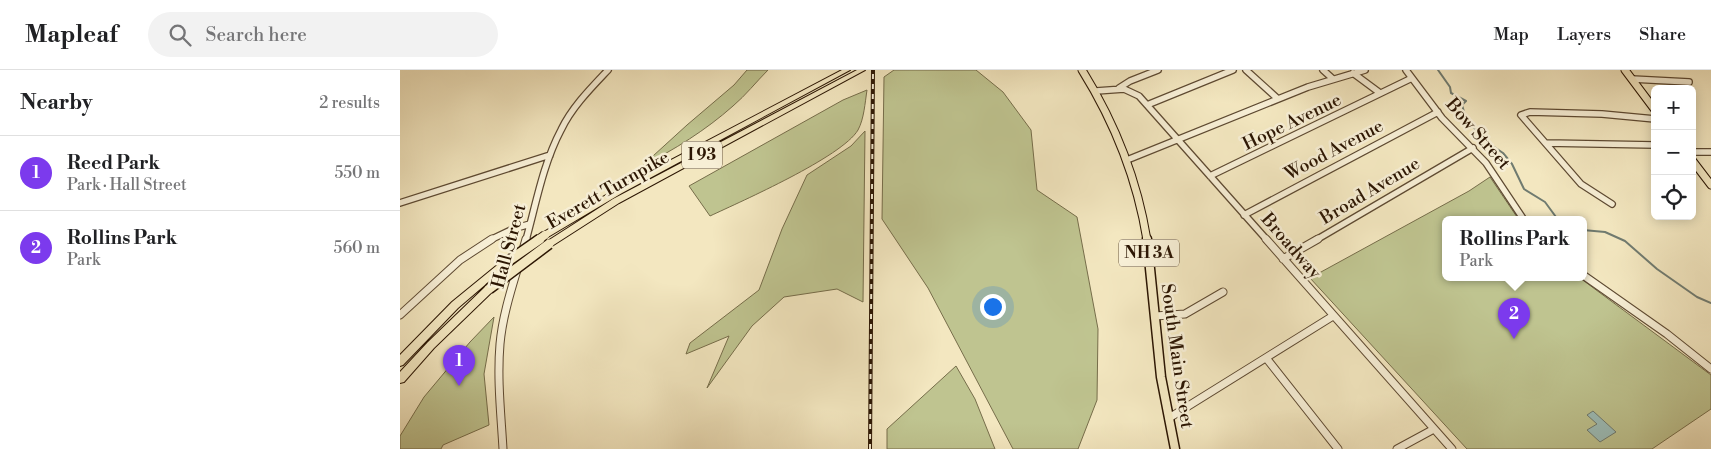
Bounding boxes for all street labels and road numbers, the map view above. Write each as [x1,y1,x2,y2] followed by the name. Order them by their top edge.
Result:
[1239,88,1345,156] street label: Hope Avenue
[1440,93,1516,175] street label: Bow Street
[1280,114,1387,186] street label: Wood Avenue
[682,142,722,168] road number: I 93
[543,146,673,234] street label: Everett Turnpike
[1315,152,1424,230] street label: Broad Avenue
[487,201,532,291] street label: Hall Street
[1255,207,1326,284] street label: Broadway
[1119,240,1179,267] road number: NH 3A
[1155,282,1199,431] street label: South Main Street

